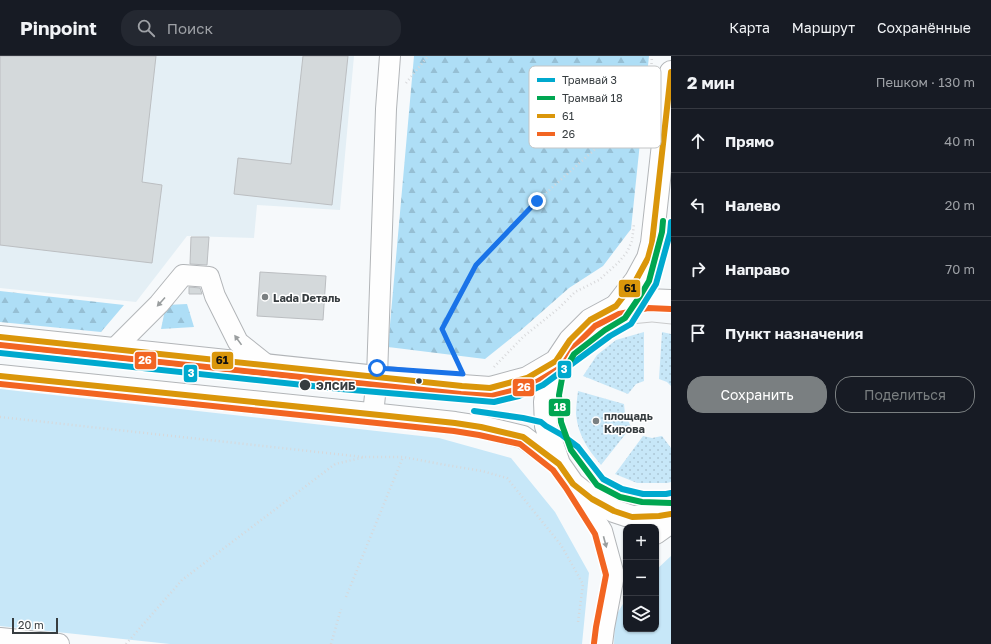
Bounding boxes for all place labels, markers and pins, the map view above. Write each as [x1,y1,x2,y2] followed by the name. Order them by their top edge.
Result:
[273,291,340,304] place label: Lada Dеталь
[260,292,270,302] marker: Lada Dеталь
[414,376,424,386] unlabelled marker
[298,378,312,392] marker: ЭЛСИБ
[316,379,356,392] place label: ЭЛСИБ
[604,409,653,435] place label: площадь Кирова
[591,416,601,426] marker: площадь Кирова

